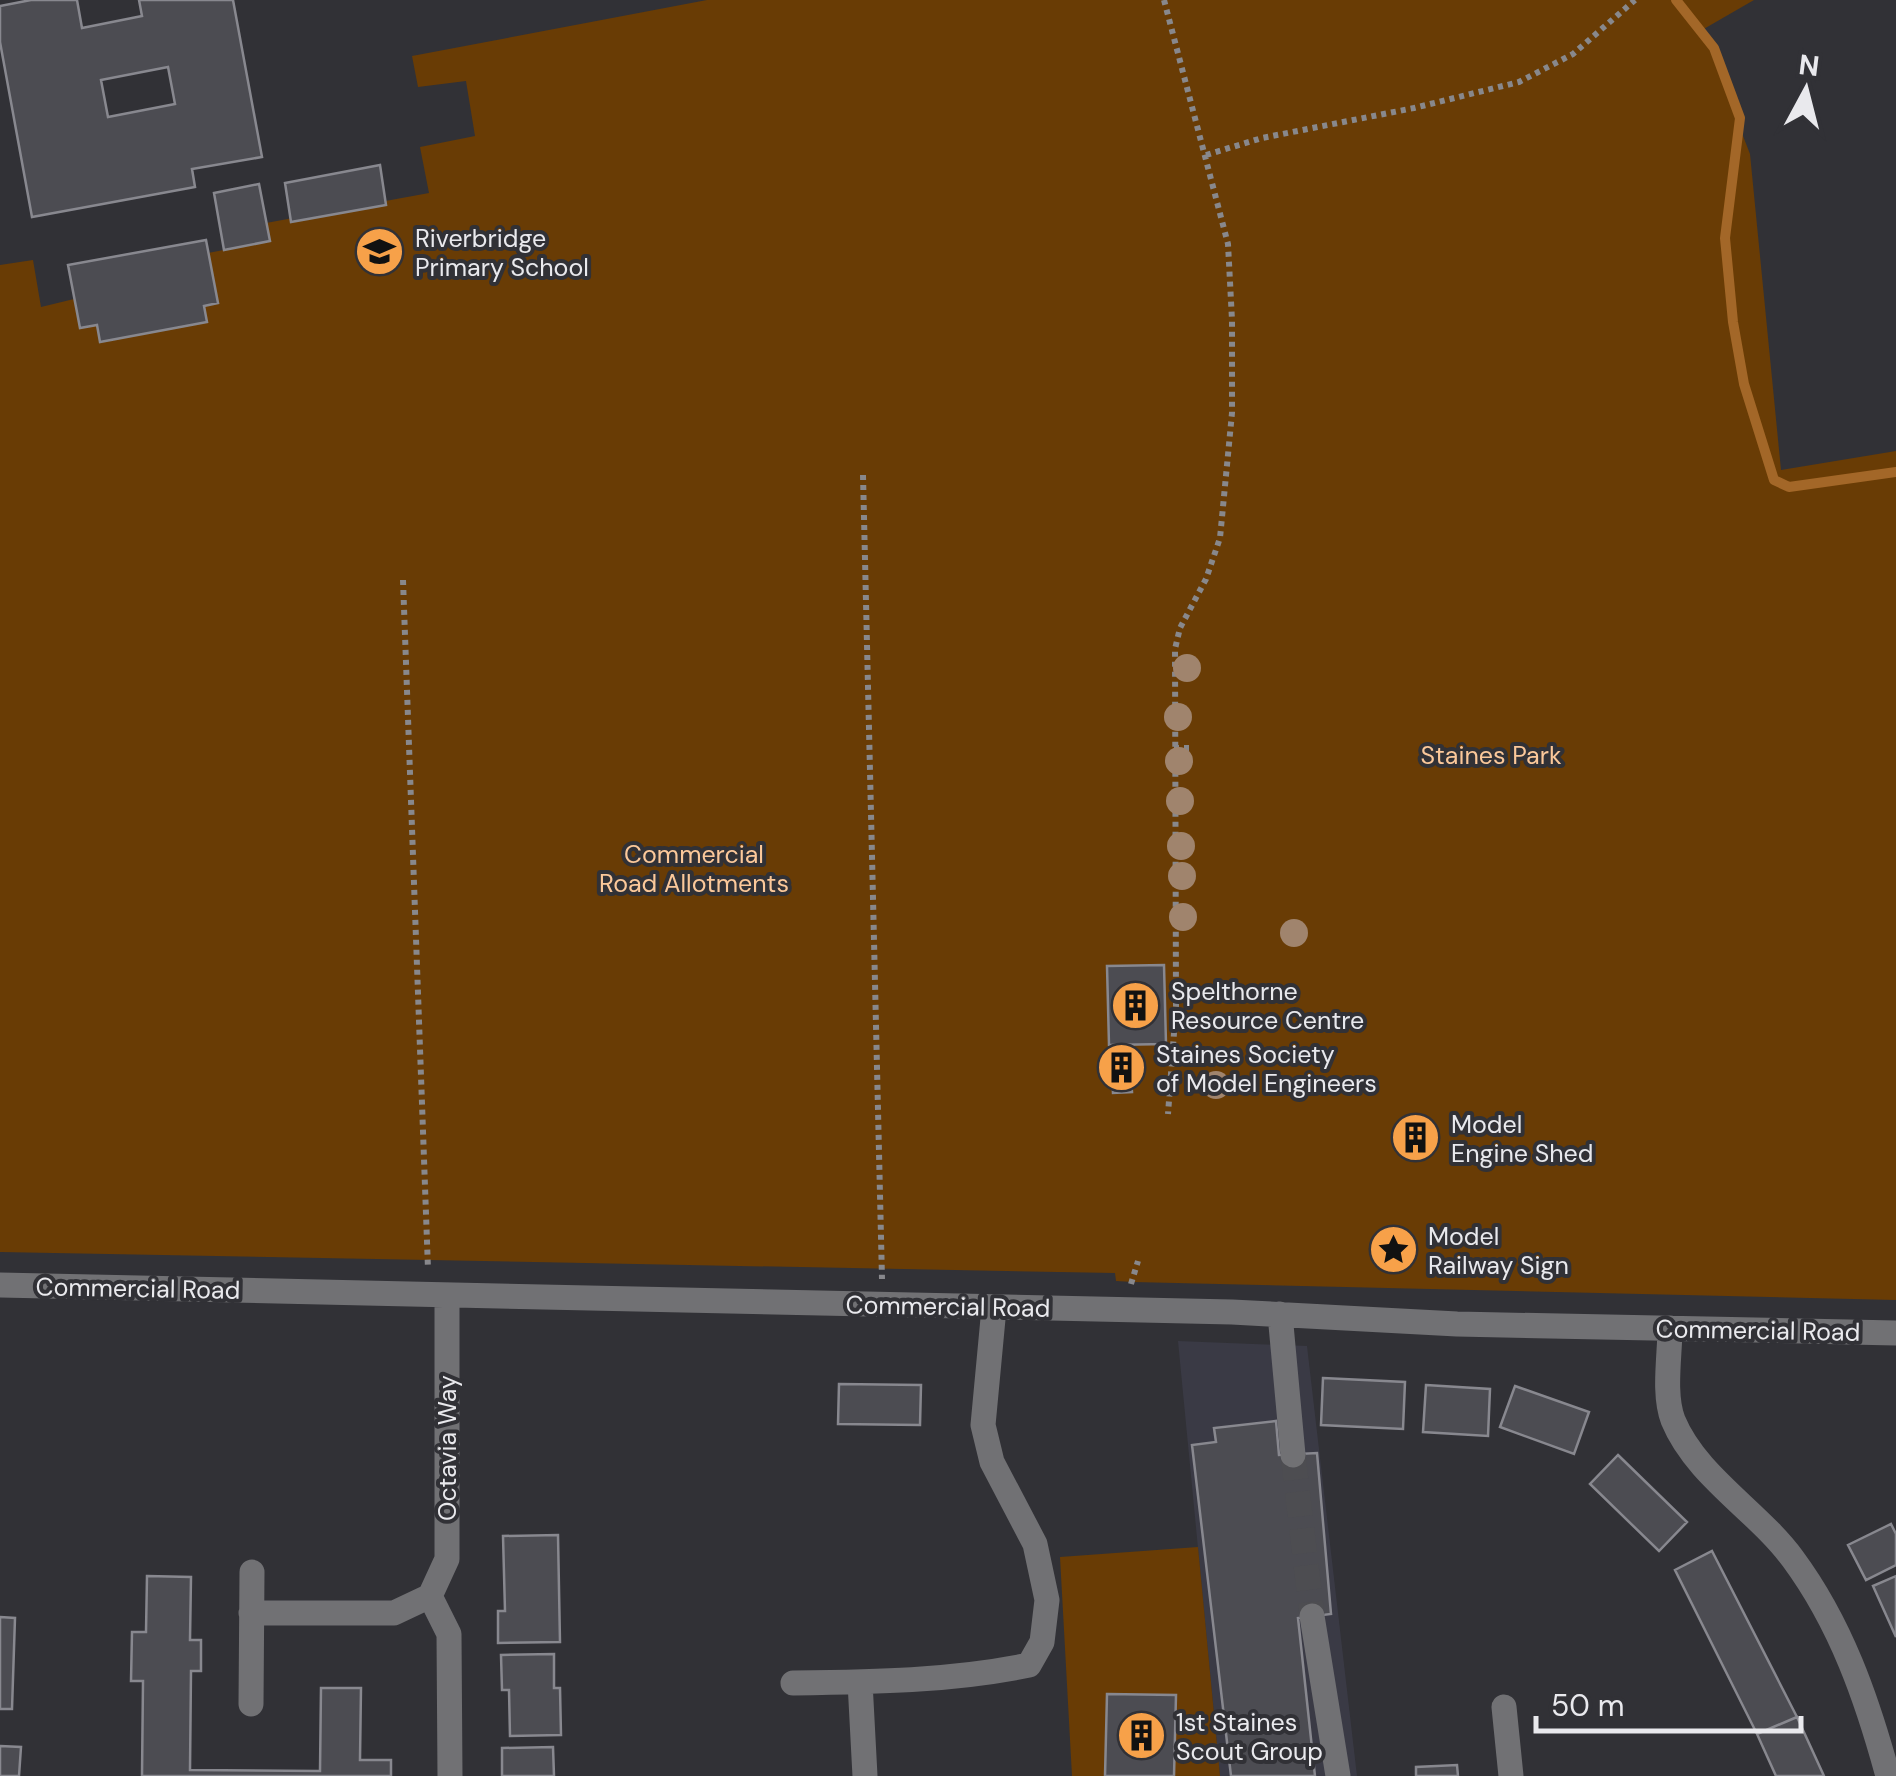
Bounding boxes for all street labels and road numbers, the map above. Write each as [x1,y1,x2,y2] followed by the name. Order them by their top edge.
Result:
[35,1270,241,1307] street label: Commercial Road
[845,1288,1051,1325] street label: Commercial Road
[1655,1312,1861,1349] street label: Commercial Road
[431,1375,464,1521] street label: Octavia Way

